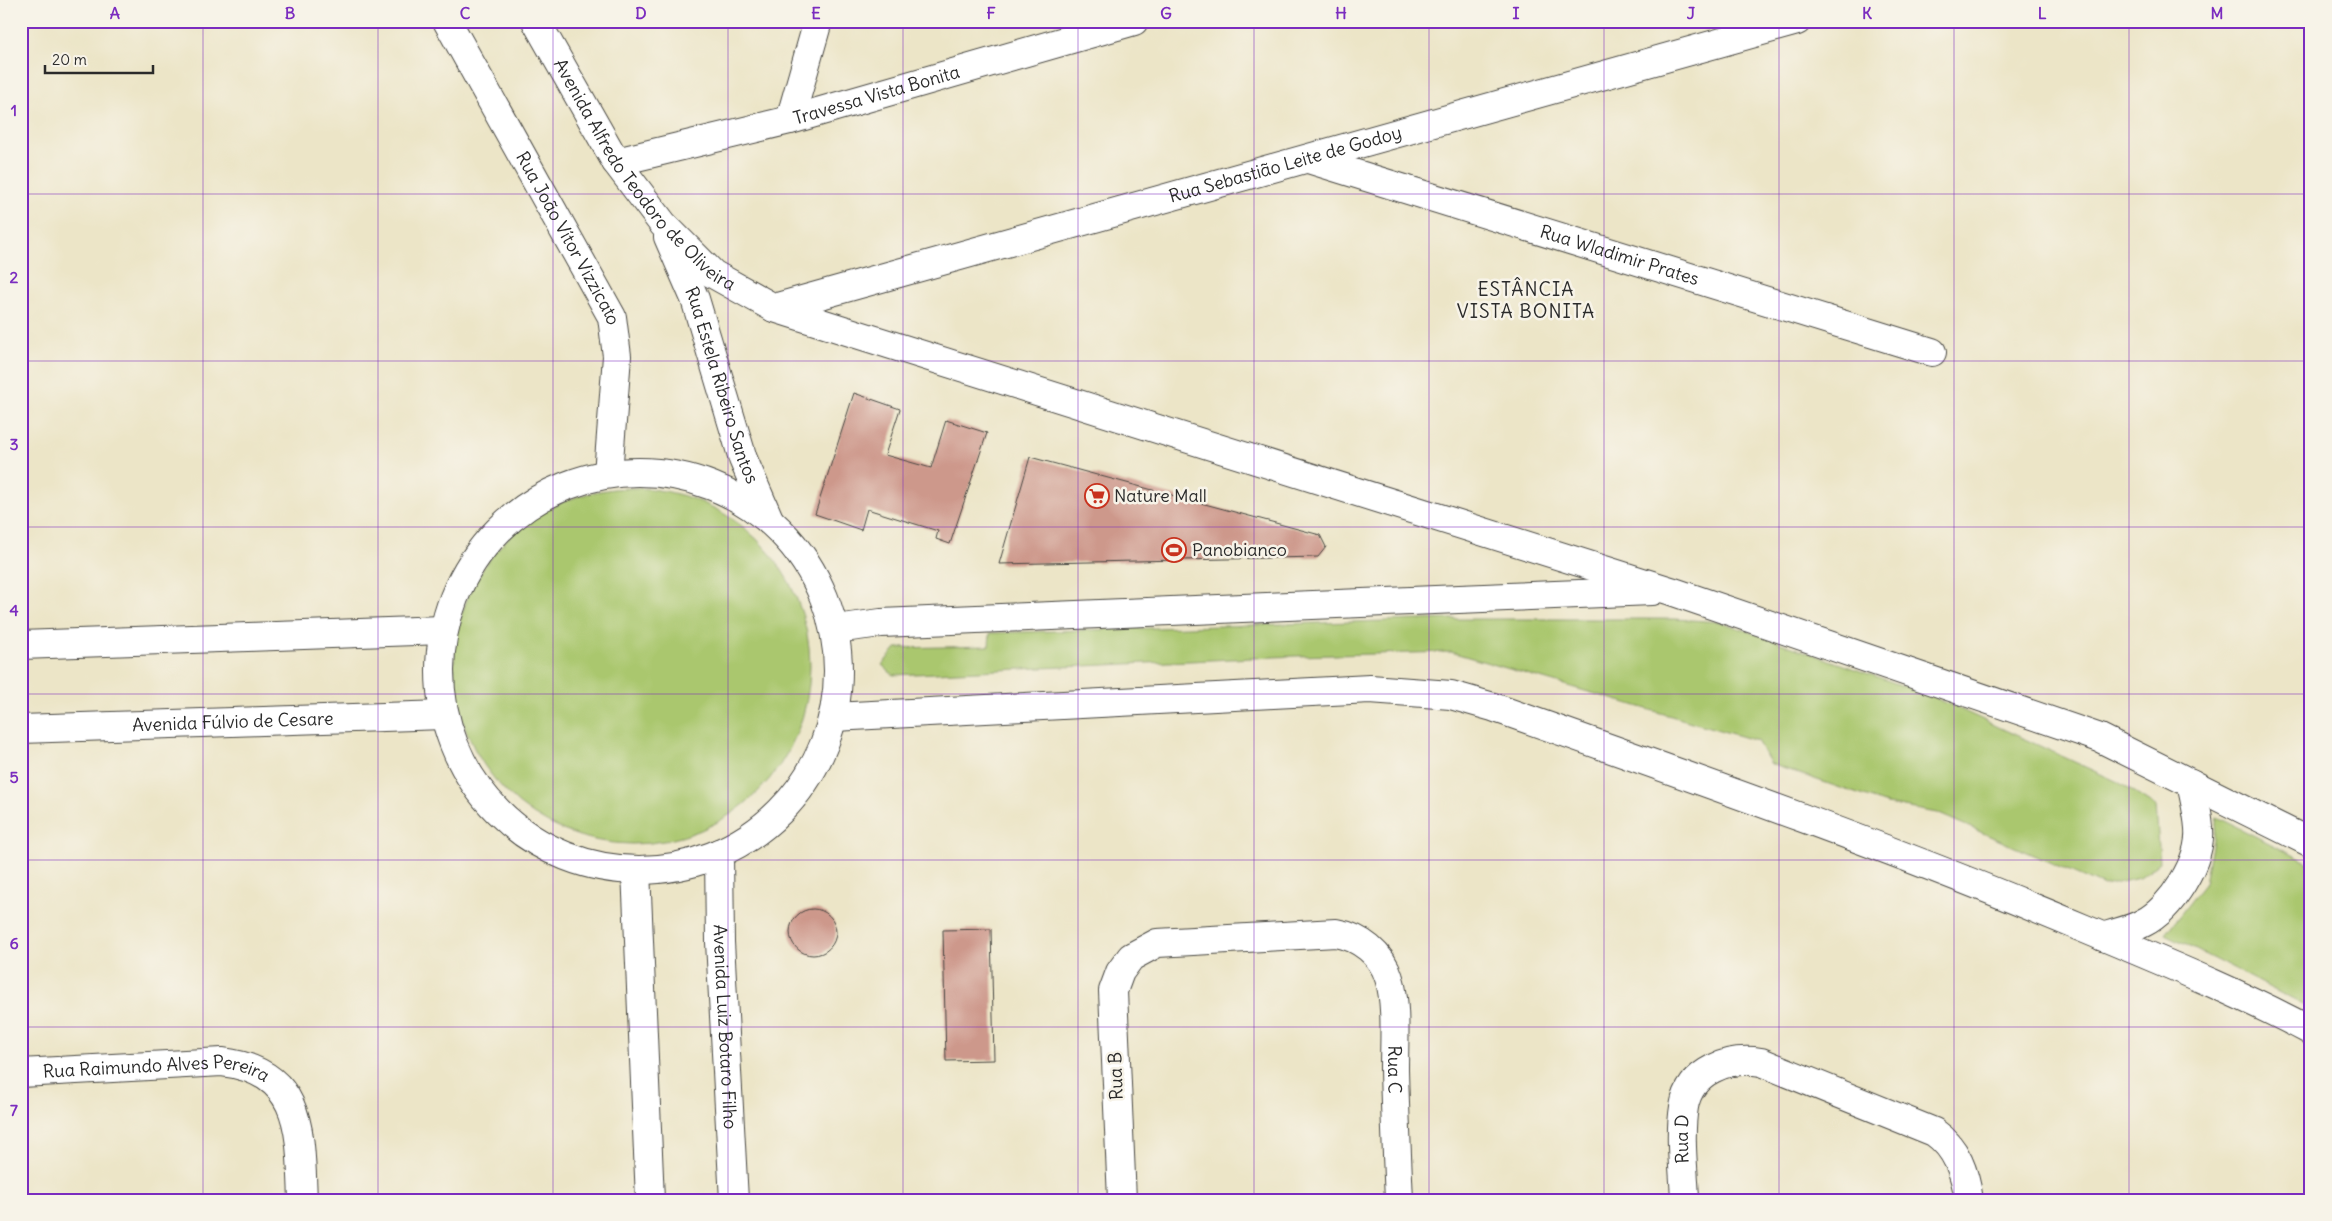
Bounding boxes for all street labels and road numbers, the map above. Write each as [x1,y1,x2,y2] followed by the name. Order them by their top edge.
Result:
[549,55,740,295] street label: Avenida Alfredo Teodoro de Oliveira
[791,60,962,129] street label: Travessa Vista Bonita
[1166,121,1404,208] street label: Rua Sebastião Leite de Godoy
[511,147,625,326] street label: Rua João Vítor Vizzicato
[1537,219,1702,290] street label: Rua Wladimir Prates
[680,283,764,487] street label: Rua Estela Ribeiro Santos
[132,707,334,736] street label: Avenida Fúlvio de Cesare
[709,924,742,1130] street label: Avenida Luiz Botaro Filho
[1383,1045,1407,1094] street label: Rua C
[42,1050,274,1087] street label: Rua Raimundo Alves Pereira
[1103,1052,1128,1100] street label: Rua B
[1670,1114,1694,1164] street label: Rua D

